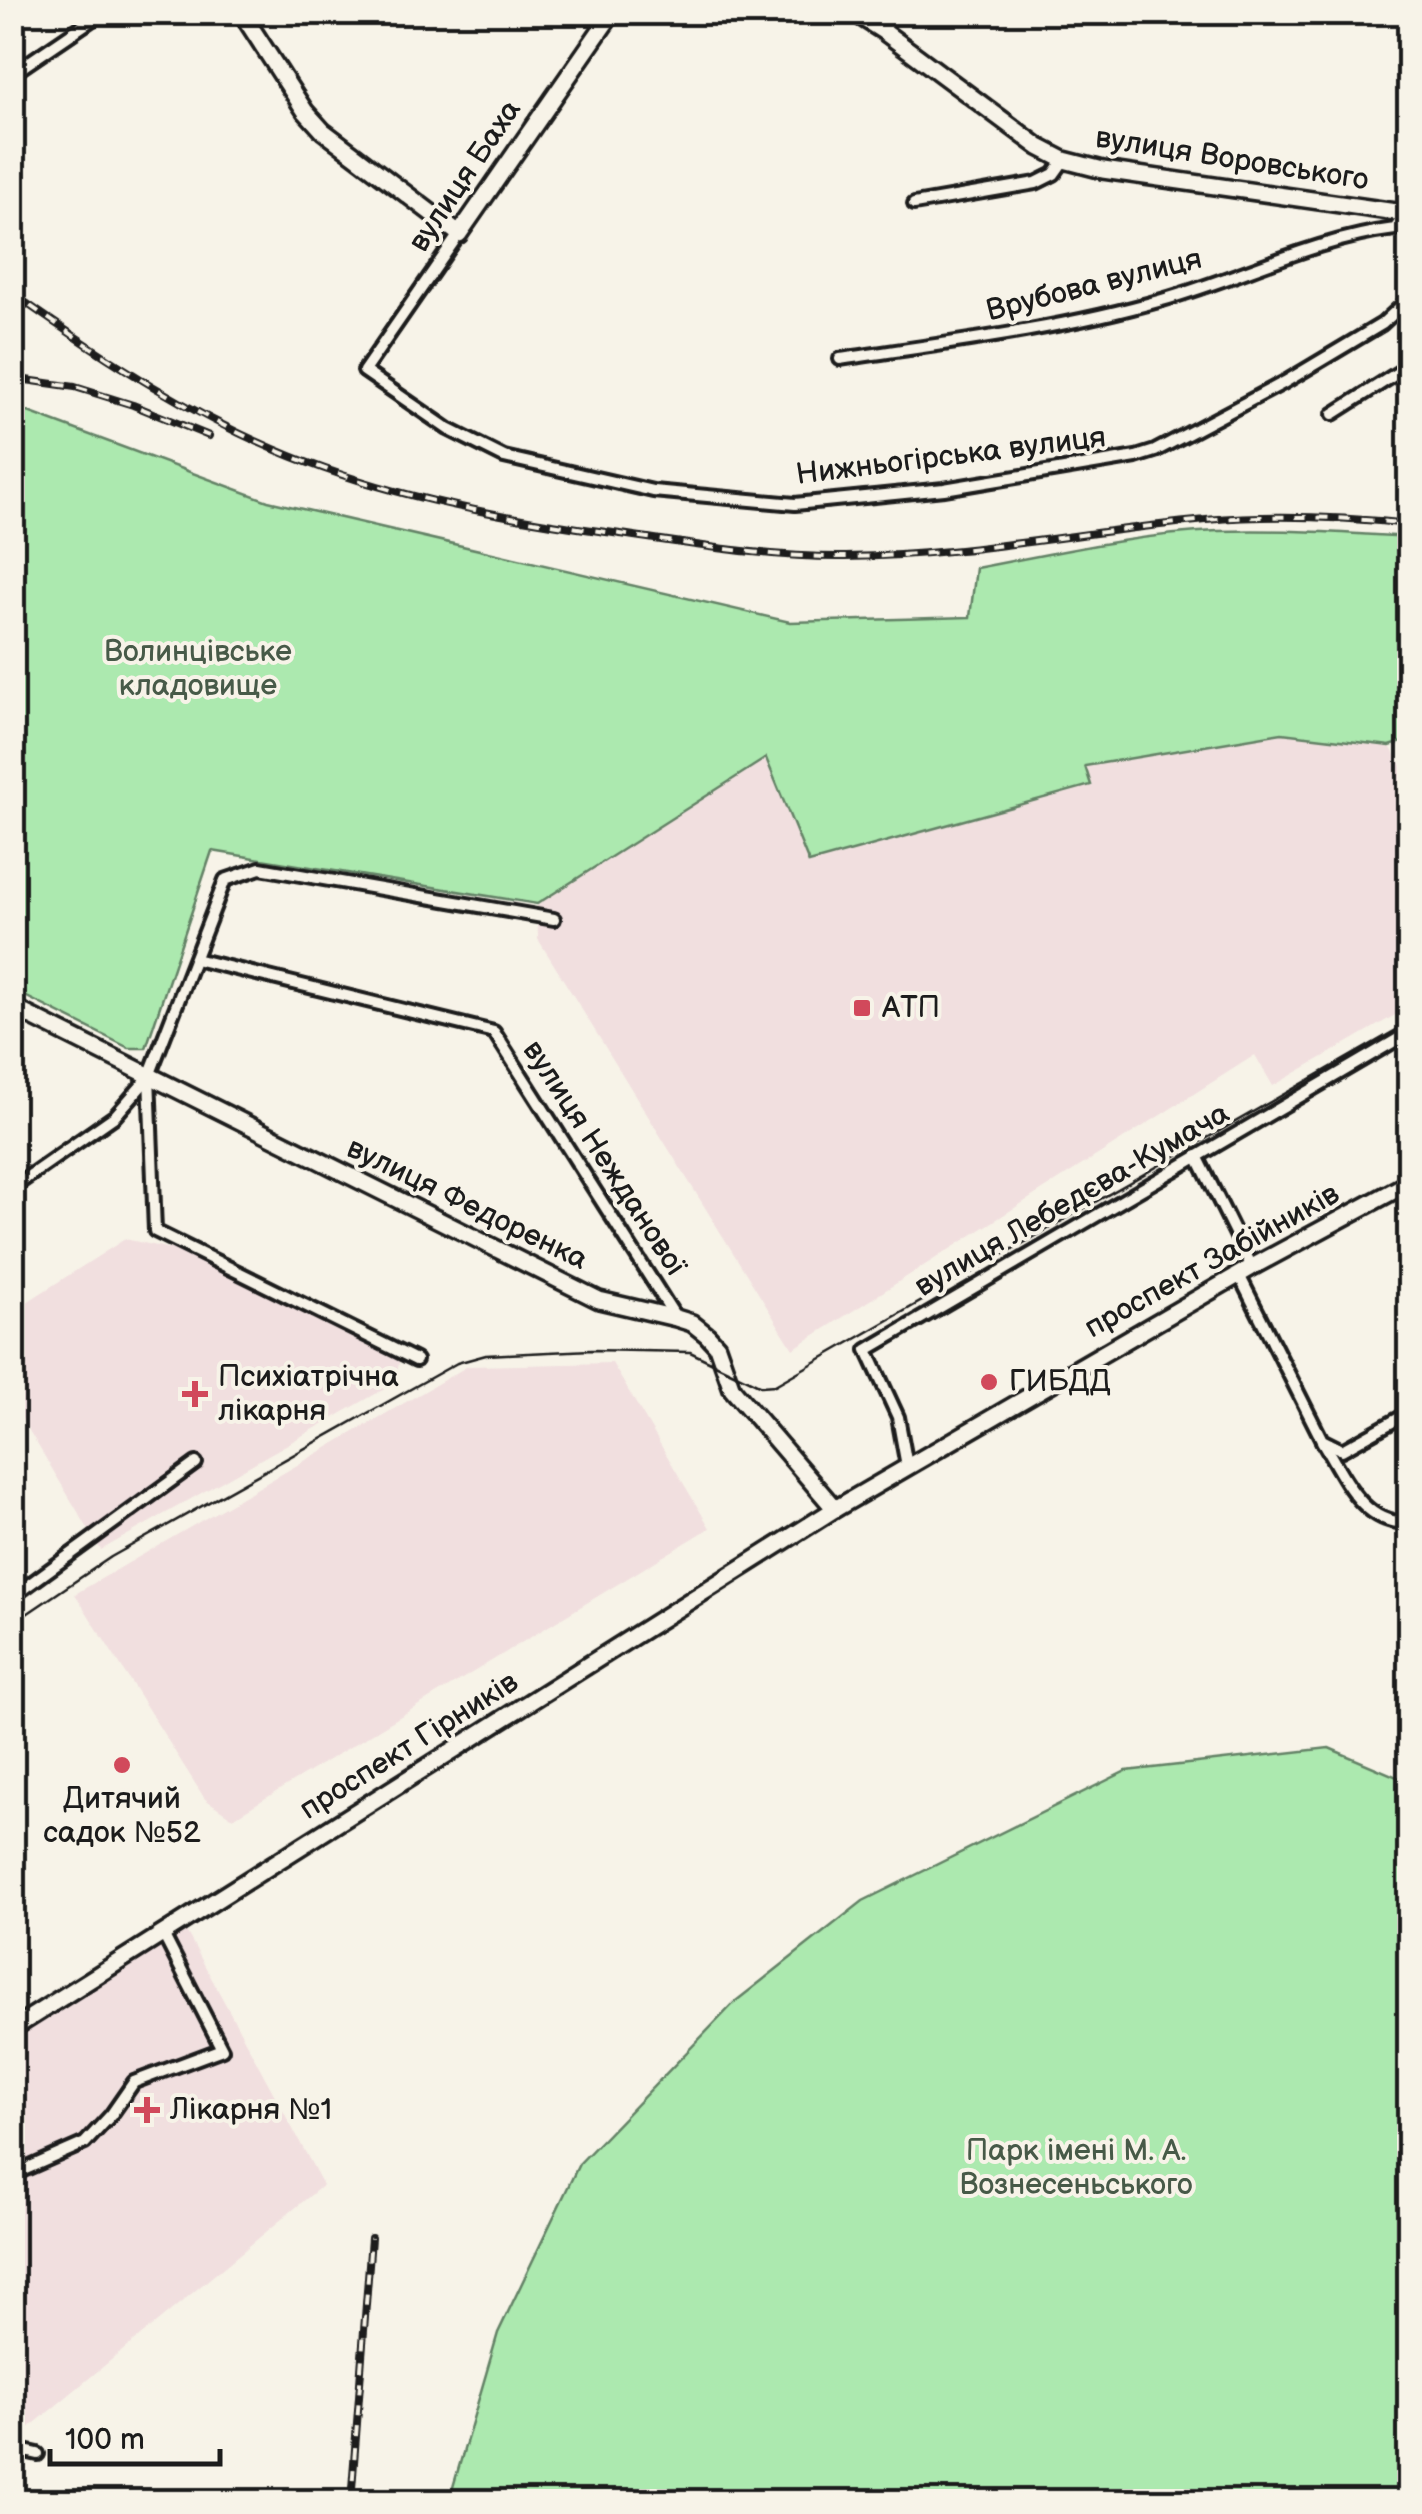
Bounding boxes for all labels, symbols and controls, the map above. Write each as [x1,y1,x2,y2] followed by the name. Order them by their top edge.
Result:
[401,93,529,259] street label: вулиця Баха
[1093,120,1371,198] street label: вулиця Воровського
[982,241,1206,329] street label: Врубова вулиця
[794,419,1108,493] street label: Нижньогірська вулиця
[104,634,292,704] park label: Волинцівське кладовище
[881,990,940,1026] place label: АТП
[851,997,873,1019] marker: АТП
[515,1034,694,1283] street label: вулиця Нежданової
[908,1095,1236,1305] street label: вулиця Лебедєва-Кумача
[341,1130,593,1278] street label: вулиця Федоренка
[1078,1176,1346,1346] street label: проспект Забійників
[218,1359,399,1429] place label: Психіатрічна лікарня
[1009,1364,1111,1400] place label: ГИБДД
[978,1371,1000,1393] marker: ГИБДД
[182,1381,208,1407] marker: Психіатрічна лікарня
[293,1664,525,1828] street label: проспект Гірників
[111,1754,133,1776] marker: Дитячий садок №52
[43,1781,201,1851] place label: Дитячий садок №52
[169,2092,332,2128] place label: Лікарня №1
[134,2097,160,2123] marker: Лікарня №1
[959,2133,1193,2203] park label: Парк імені М. А. Вознесеньського
[50,2404,220,2466] scale bar
[65,2422,145,2458] text: 100 m

